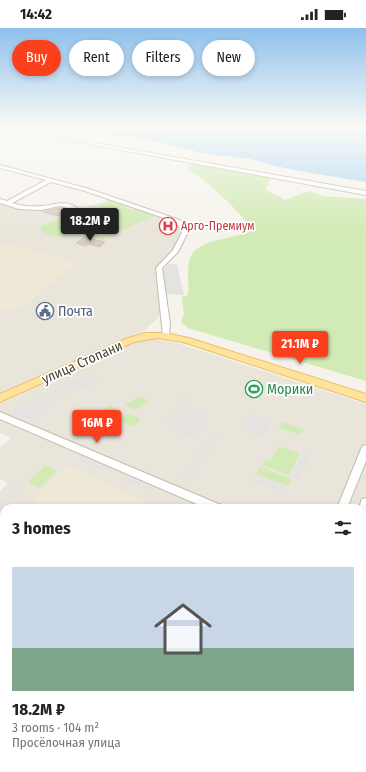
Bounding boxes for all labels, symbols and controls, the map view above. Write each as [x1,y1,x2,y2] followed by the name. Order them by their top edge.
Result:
[20,5,52,23] text: 14:42
[12,40,61,76] chip: Buy
[69,40,124,76] chip: Rent
[132,40,194,76] chip: Filters
[202,40,255,76] chip: New
[53,208,127,242] pin: 18.2M ₽
[70,213,110,228] text: 18.2M ₽
[158,216,178,236] hospital icon: Арго-Премиум
[181,219,255,233] place label: Арго-Премиум
[35,301,55,321] public building icon: Почта
[58,303,93,320] place label: Почта
[263,331,337,365] pin: 21.1M ₽
[281,336,319,351] text: 21.1M ₽
[39,337,125,388] street label: улица Стопани
[244,379,264,399] sports icon: Морики
[267,381,313,398] place label: Морики
[69,410,125,444] pin: 16M ₽
[81,415,113,430] text: 16M ₽
[332,517,354,539] icon: filters
[12,518,71,539] text: 3 homes
[147,593,219,665] icon: home
[12,699,65,720] text: 18.2M ₽
[12,720,99,735] text: 3 rooms · 104 m²
[12,735,121,750] text: Просёлочная улица

